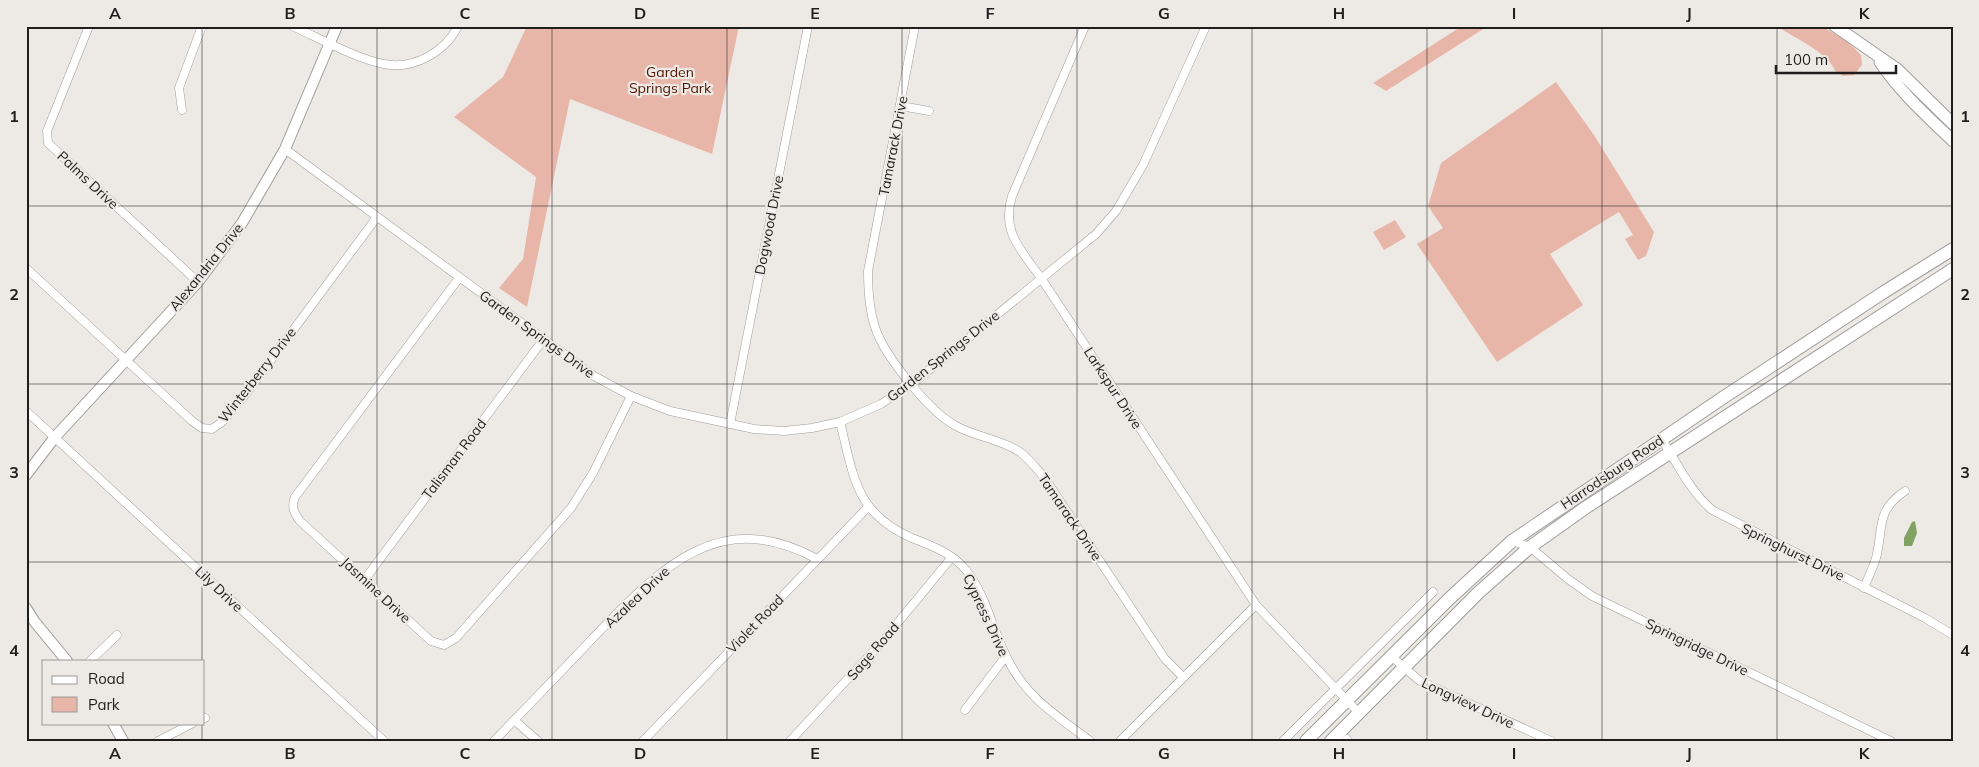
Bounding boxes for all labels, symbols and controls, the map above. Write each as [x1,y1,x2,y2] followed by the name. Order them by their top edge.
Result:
[109,3,121,23] text: A
[284,3,296,23] text: B
[460,3,471,23] text: C
[634,3,646,23] text: D
[810,3,820,23] text: E
[985,3,995,23] text: F
[1158,3,1170,23] text: G
[1333,3,1345,23] text: H
[1512,3,1516,23] text: I
[1686,3,1692,23] text: J
[1859,3,1871,23] text: K
[1776,42,1896,74] scale bar
[1784,50,1828,69] text: 100 m
[629,63,712,97] park label: Garden Springs Park
[874,94,912,198] street label: Tamarack Drive
[9,106,19,126] text: 1
[1960,106,1970,126] text: 1
[54,147,122,213] street label: Palms Drive
[751,174,787,276] street label: Dogwood Drive
[165,219,247,315] street label: Alexandria Drive
[9,284,19,304] text: 2
[1960,284,1970,304] text: 2
[476,286,598,382] street label: Garden Springs Drive
[883,306,1003,406] street label: Garden Springs Drive
[214,324,300,426] street label: Winterberry Drive
[1080,344,1146,432] street label: Larkspur Drive
[418,415,490,503] street label: Talisman Road
[1557,431,1667,513] street label: Harrodsburg Road
[9,462,19,482] text: 3
[1960,462,1970,482] text: 3
[1034,470,1106,564] street label: Tamarack Drive
[1738,519,1848,585] street label: Springhurst Drive
[337,553,415,627] street label: Jasmine Drive
[191,562,247,616] street label: Lily Drive
[601,562,673,632] street label: Azalea Drive
[959,571,1013,659] street label: Cypress Drive
[723,591,787,657] street label: Violet Road
[1642,614,1752,680] street label: Springridge Drive
[843,618,903,684] street label: Sage Road
[9,640,19,660] text: 4
[1960,640,1970,660] text: 4
[42,660,205,724] legend
[88,669,125,688] text: Road
[1419,674,1517,732] street label: Longview Drive
[88,695,120,714] text: Park
[109,743,121,763] text: A
[284,743,296,763] text: B
[460,743,471,763] text: C
[634,743,646,763] text: D
[810,743,820,763] text: E
[985,743,995,763] text: F
[1158,743,1170,763] text: G
[1333,743,1345,763] text: H
[1512,743,1516,763] text: I
[1686,743,1692,763] text: J
[1859,743,1871,763] text: K

